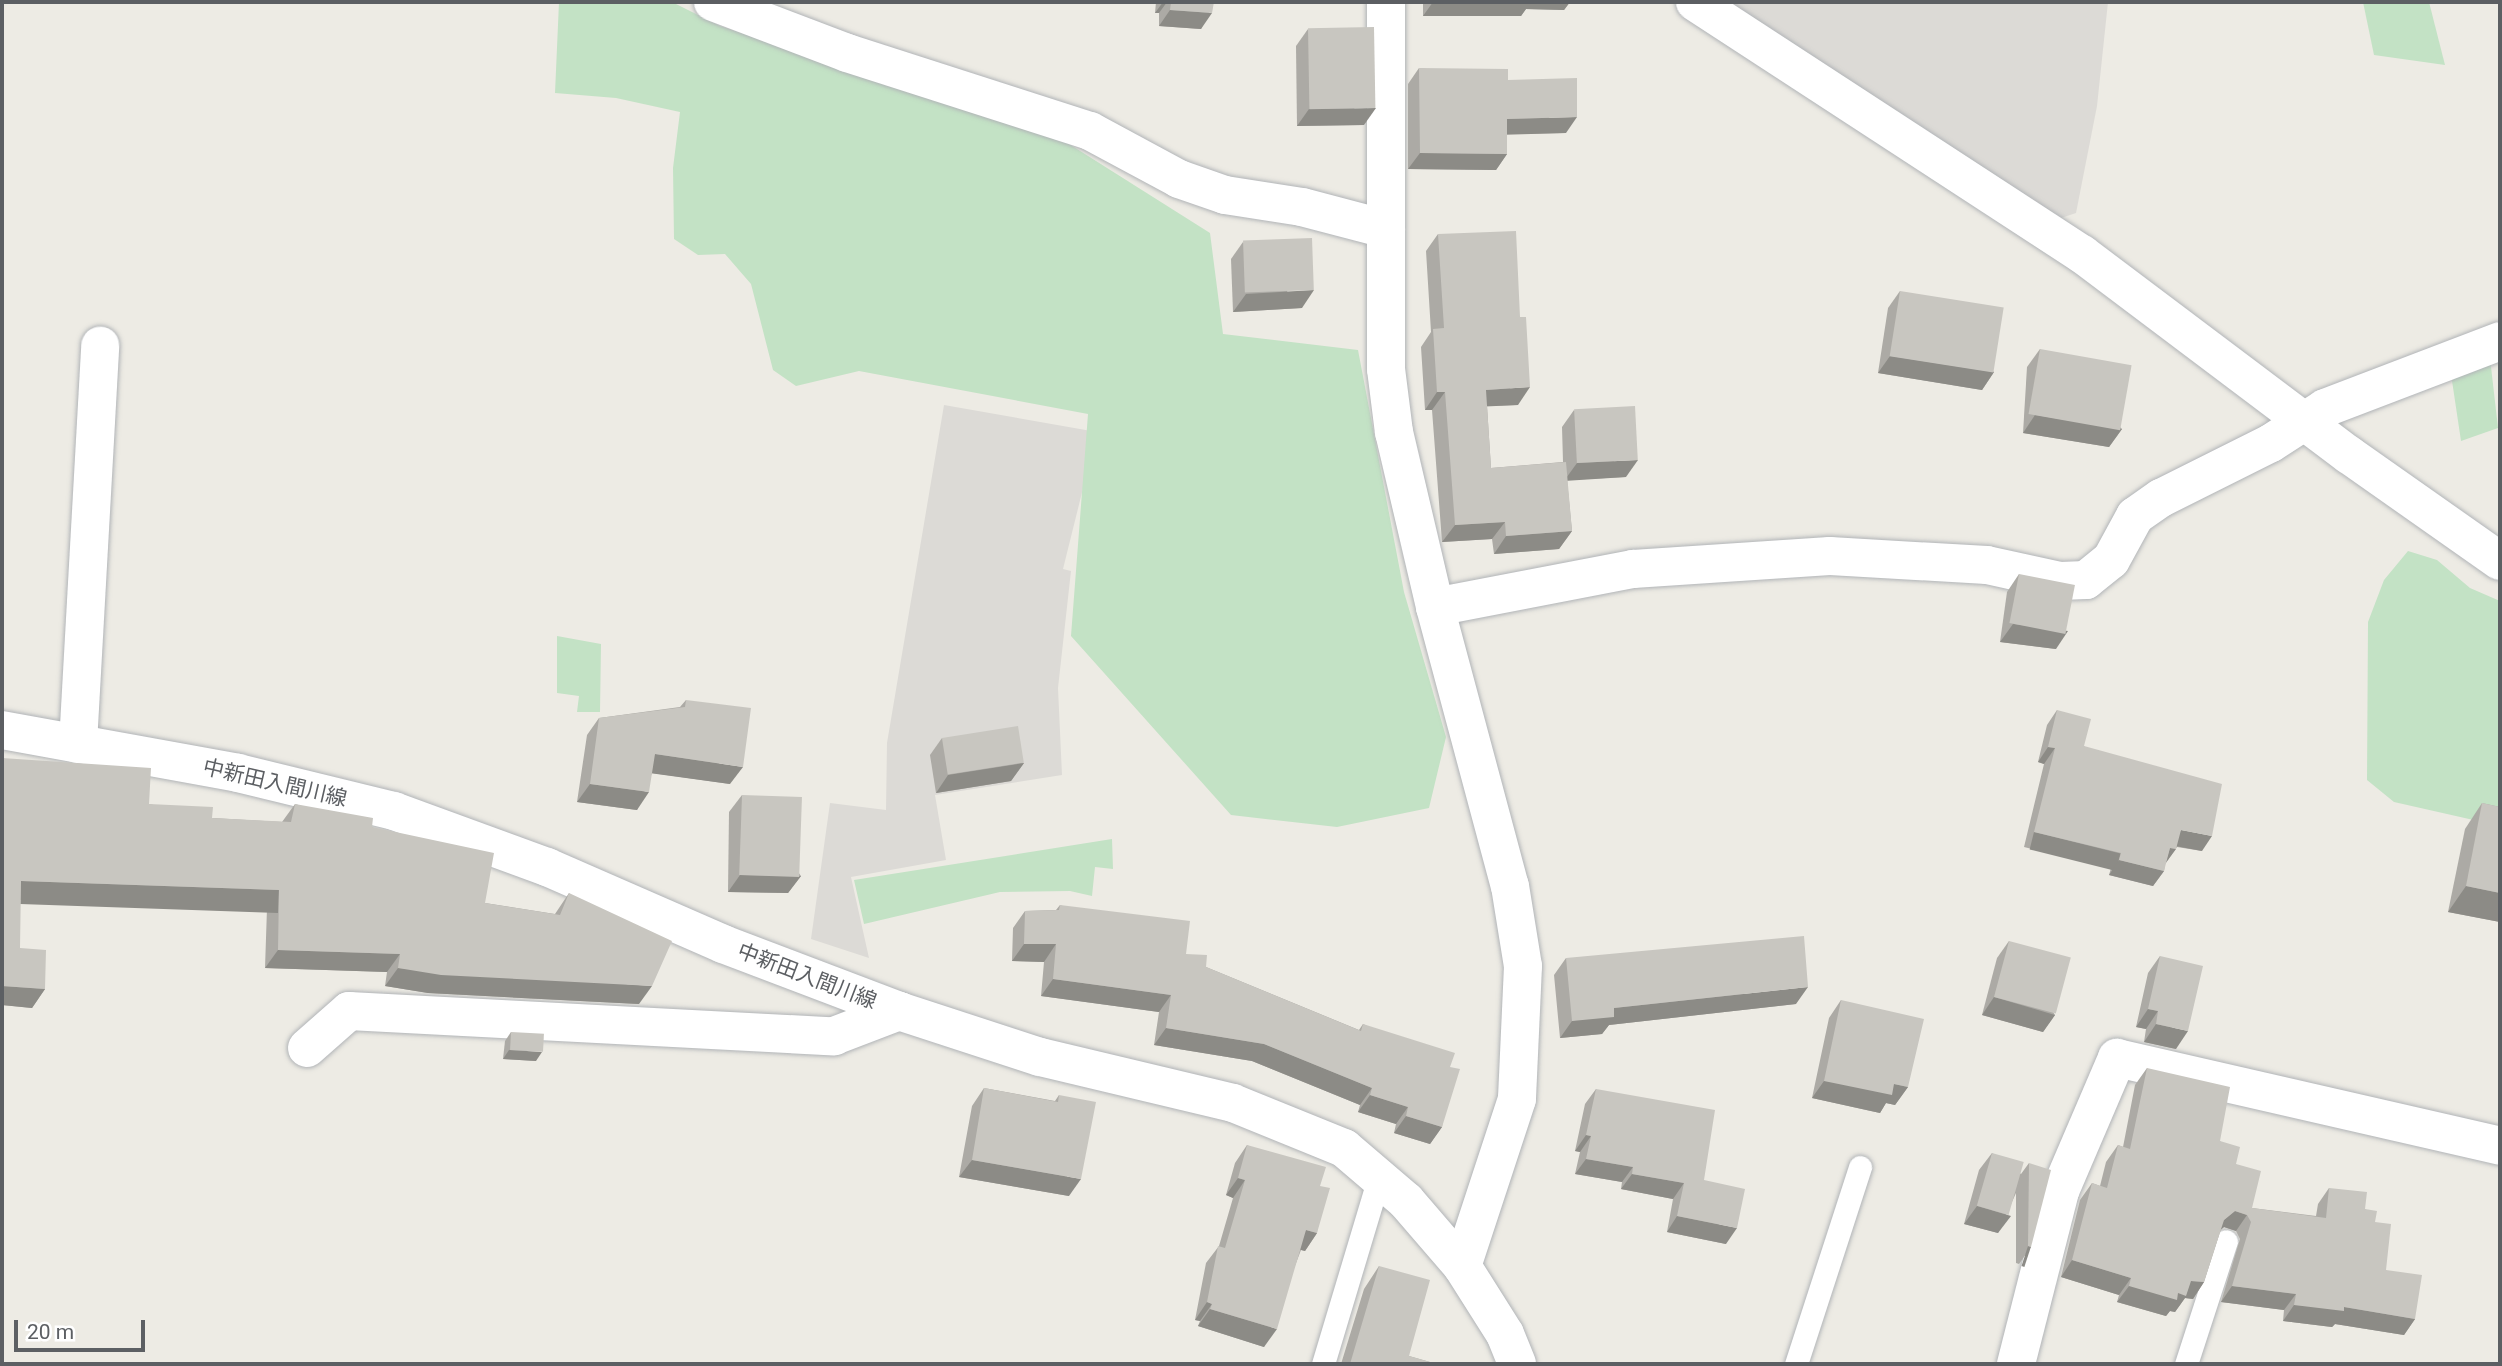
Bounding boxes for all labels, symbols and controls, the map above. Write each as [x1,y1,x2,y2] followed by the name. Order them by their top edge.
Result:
[201,754,349,812] street label: 中新田入間川線
[734,938,880,1014] street label: 中新田入間川線
[18,1306,149,1350] scale bar
[27,1320,74,1344] text: 20 m

